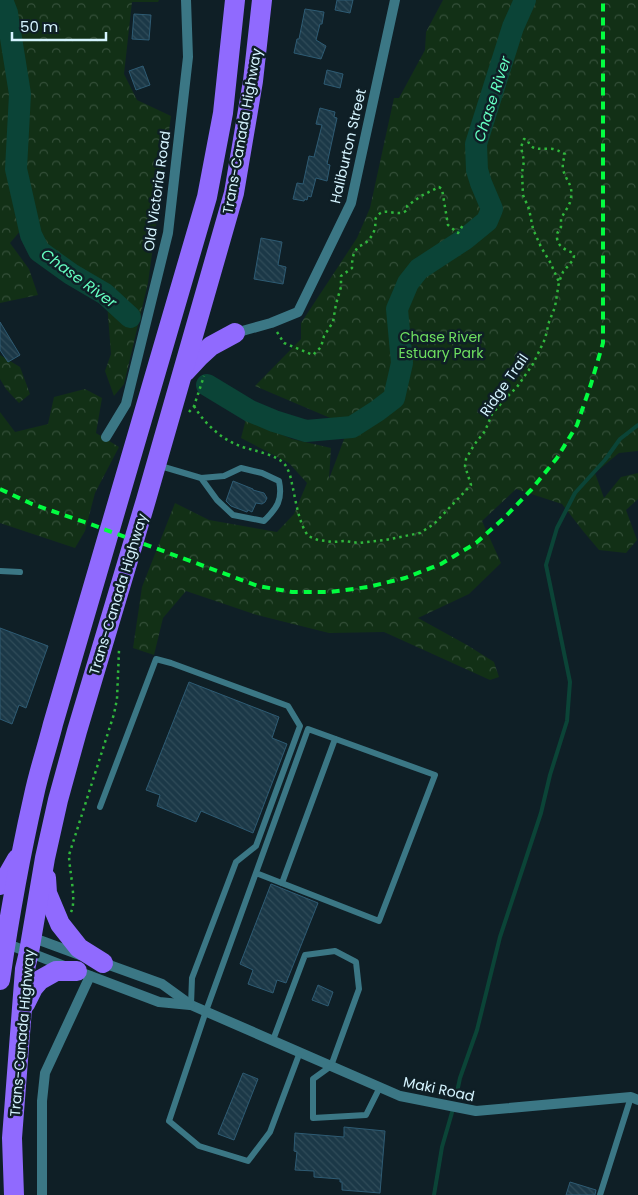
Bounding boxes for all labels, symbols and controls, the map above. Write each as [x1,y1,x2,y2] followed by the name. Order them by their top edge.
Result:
[12,10,106,42] scale bar
[20,16,58,37] text: 50 m
[218,46,266,215] street label: Trans-Canada Highway
[468,53,516,145] water label: Chase River
[325,87,371,205] street label: Haliburton Street
[139,130,175,252] street label: Old Victoria Road
[37,243,122,313] water label: Chase River
[399,327,484,363] park label: Chase River Estuary Park
[475,350,533,420] street label: Ridge Trail
[84,511,152,677] street label: Trans-Canada Highway
[5,948,39,1118] street label: Trans-Canada Highway
[402,1072,476,1106] street label: Maki Road

